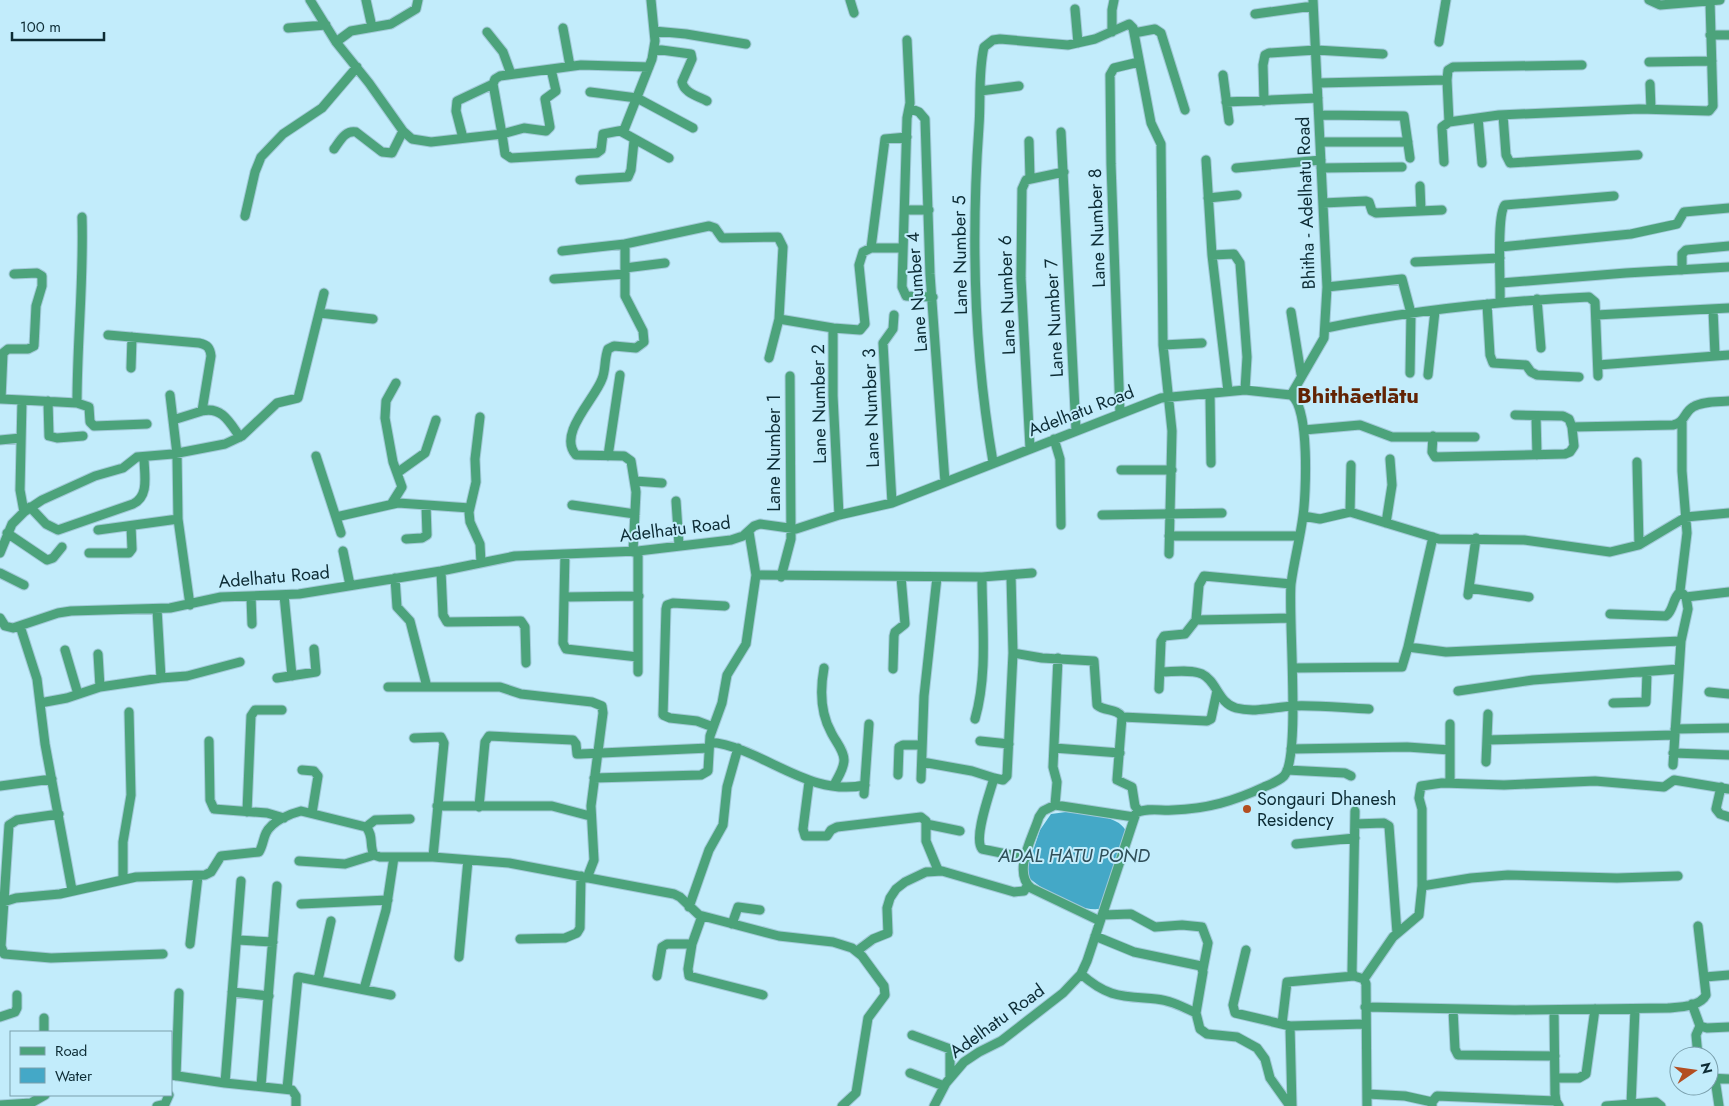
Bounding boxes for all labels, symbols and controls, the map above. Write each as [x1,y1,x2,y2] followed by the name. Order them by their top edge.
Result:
[12,10,105,42] scale bar
[20,16,61,38] text: 100 m
[1290,116,1322,290] street label: Bhitha - Adelhatu Road
[1082,168,1112,288] street label: Lane Number 8
[946,195,974,315] street label: Lane Number 5
[900,231,934,353] street label: Lane Number 4
[992,235,1022,355] street label: Lane Number 6
[1038,257,1070,378] street label: Lane Number 7
[805,344,833,464] street label: Lane Number 2
[856,348,886,468] street label: Lane Number 3
[1024,379,1138,443] street label: Adelhatu Road
[1297,379,1419,411] district label: Bhithāetlātu
[761,394,787,512] street label: Lane Number 1
[618,509,732,549] street label: Adelhatu Road
[217,559,331,595] street label: Adelhatu Road
[1257,786,1397,833] place label: Songauri Dhanesh Residency
[1241,803,1253,815] marker: Songauri Dhanesh Residency
[997,842,1150,869] water label: ADAL HATU POND
[944,978,1050,1064] street label: Adelhatu Road
[10,1031,172,1096] legend
[55,1040,87,1062] text: Road
[1669,1046,1719,1096] north arrow
[1696,1060,1718,1076] text: N
[55,1065,93,1087] text: Water

